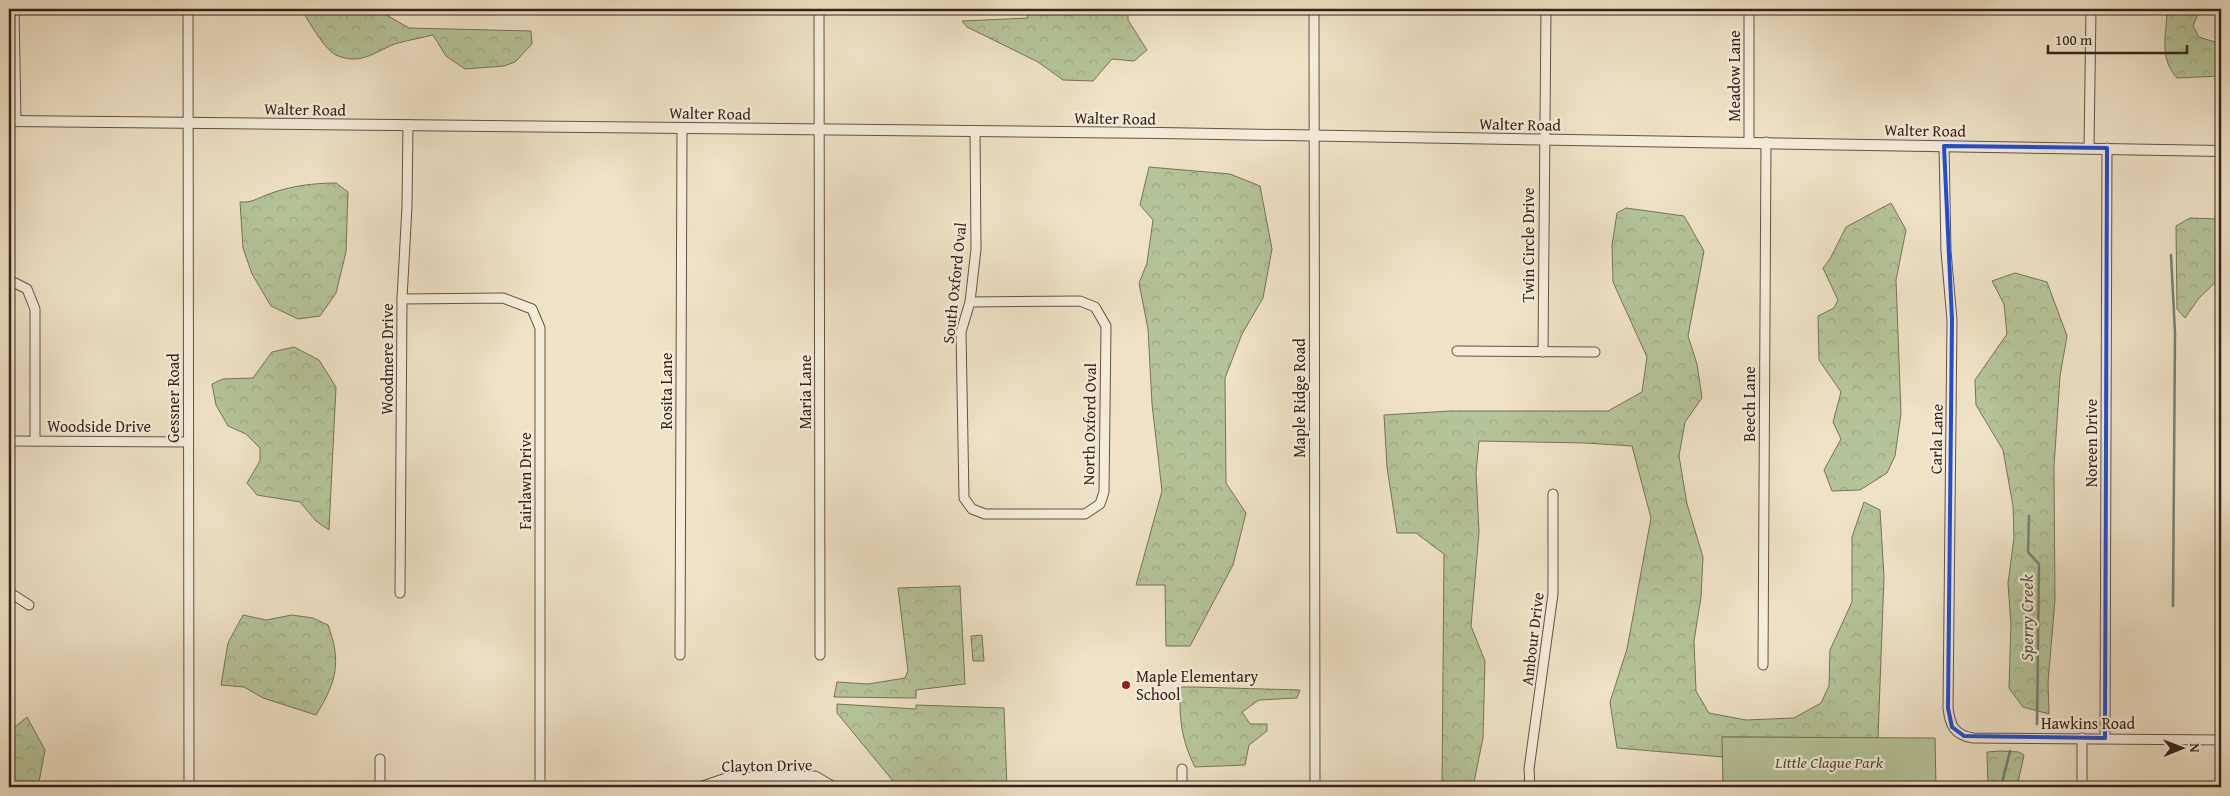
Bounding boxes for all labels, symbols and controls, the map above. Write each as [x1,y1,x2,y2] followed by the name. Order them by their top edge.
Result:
[2048,22,2186,54] scale bar
[2055,29,2093,50] text: 100 m
[1722,30,1746,122] street label: Meadow Lane
[264,96,347,122] street label: Walter Road
[669,100,752,126] street label: Walter Road
[1074,105,1157,131] street label: Walter Road
[1479,111,1562,137] street label: Walter Road
[1884,117,1967,143] street label: Walter Road
[1516,187,1540,303] street label: Twin Circle Drive
[936,221,972,345] street label: South Oxford Oval
[375,303,399,415] street label: Woodmere Drive
[1287,338,1311,458] street label: Maple Ridge Road
[161,353,185,443] street label: Gessner Road
[654,353,678,429] street label: Rosita Lane
[793,355,817,429] street label: Maria Lane
[1076,362,1102,485] street label: North Oxford Oval
[1737,366,1761,442] street label: Beech Lane
[2079,399,2103,487] street label: Noreen Drive
[1923,404,1949,474] street label: Carla Lane
[47,414,151,438] street label: Woodside Drive
[513,432,537,530] street label: Fairlawn Drive
[2013,574,2040,662] water label: Sperry Creek
[1514,591,1550,687] street label: Ambour Drive
[1136,664,1258,706] place label: Maple Elementary School
[1120,679,1132,691] marker: Maple Elementary School
[2041,711,2136,735] street label: Hawkins Road
[2158,724,2208,774] north arrow
[2185,743,2205,753] text: N
[1774,750,1884,774] park label: Little Clague Park
[721,752,813,778] street label: Clayton Drive

